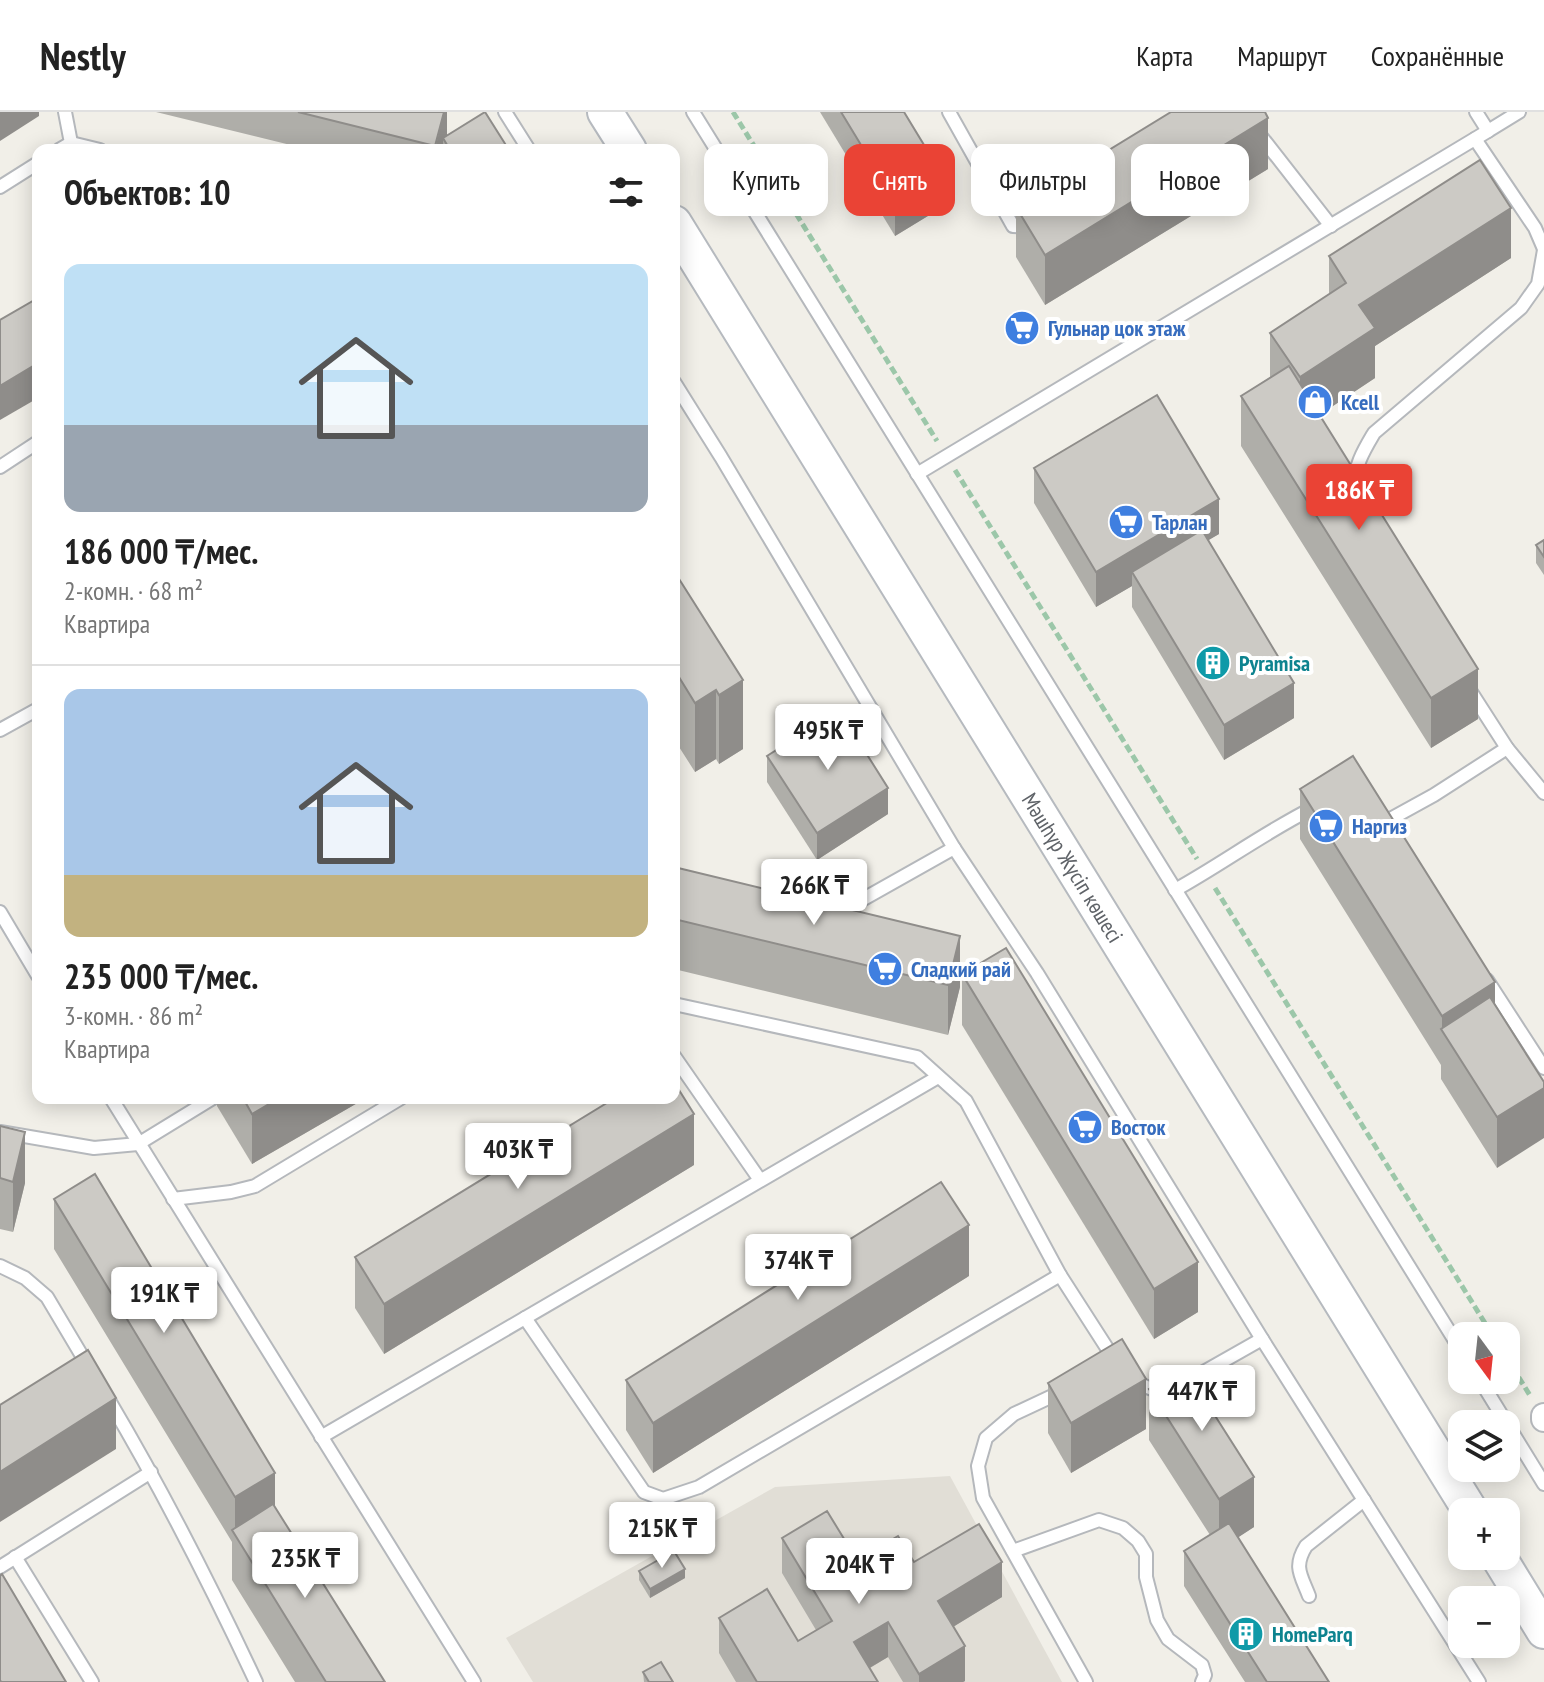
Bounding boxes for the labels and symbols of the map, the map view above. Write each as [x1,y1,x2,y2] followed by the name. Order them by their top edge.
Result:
[1003,309,1041,347] supermarket icon: Гульнар цок этаж
[1048,314,1186,342] place label: Гульнар цок этаж
[1296,383,1334,421] shop icon: Kcell
[1341,388,1380,416] place label: Kcell
[1294,464,1424,532] pin: 186K ₸
[1107,503,1145,541] supermarket icon: Тарлан
[1152,508,1208,536] place label: Тарлан
[1194,644,1232,682] building icon: Pyramisa
[1239,649,1310,677] place label: Pyramisa
[763,704,893,772] pin: 495K ₸
[1016,788,1129,948] street label: Мәшһүр Жүсіп көшесі
[1307,807,1345,845] supermarket icon: Наргиз
[1352,812,1407,840] place label: Наргиз
[749,859,879,927] pin: 266K ₸
[866,950,904,988] supermarket icon: Сладкий рай
[911,955,1011,983] place label: Сладкий рай
[1066,1108,1104,1146] supermarket icon: Восток
[1111,1113,1167,1141] place label: Восток
[453,1123,583,1191] pin: 403K ₸
[733,1234,863,1302] pin: 374K ₸
[99,1267,229,1335] pin: 191K ₸
[1448,1322,1520,1394] north arrow
[1137,1365,1267,1433] pin: 447K ₸
[597,1502,727,1570] pin: 215K ₸
[240,1532,370,1600] pin: 235K ₸
[794,1538,924,1606] pin: 204K ₸
[1227,1615,1265,1653] building icon: HomeParq
[1272,1620,1353,1648] place label: HomeParq

